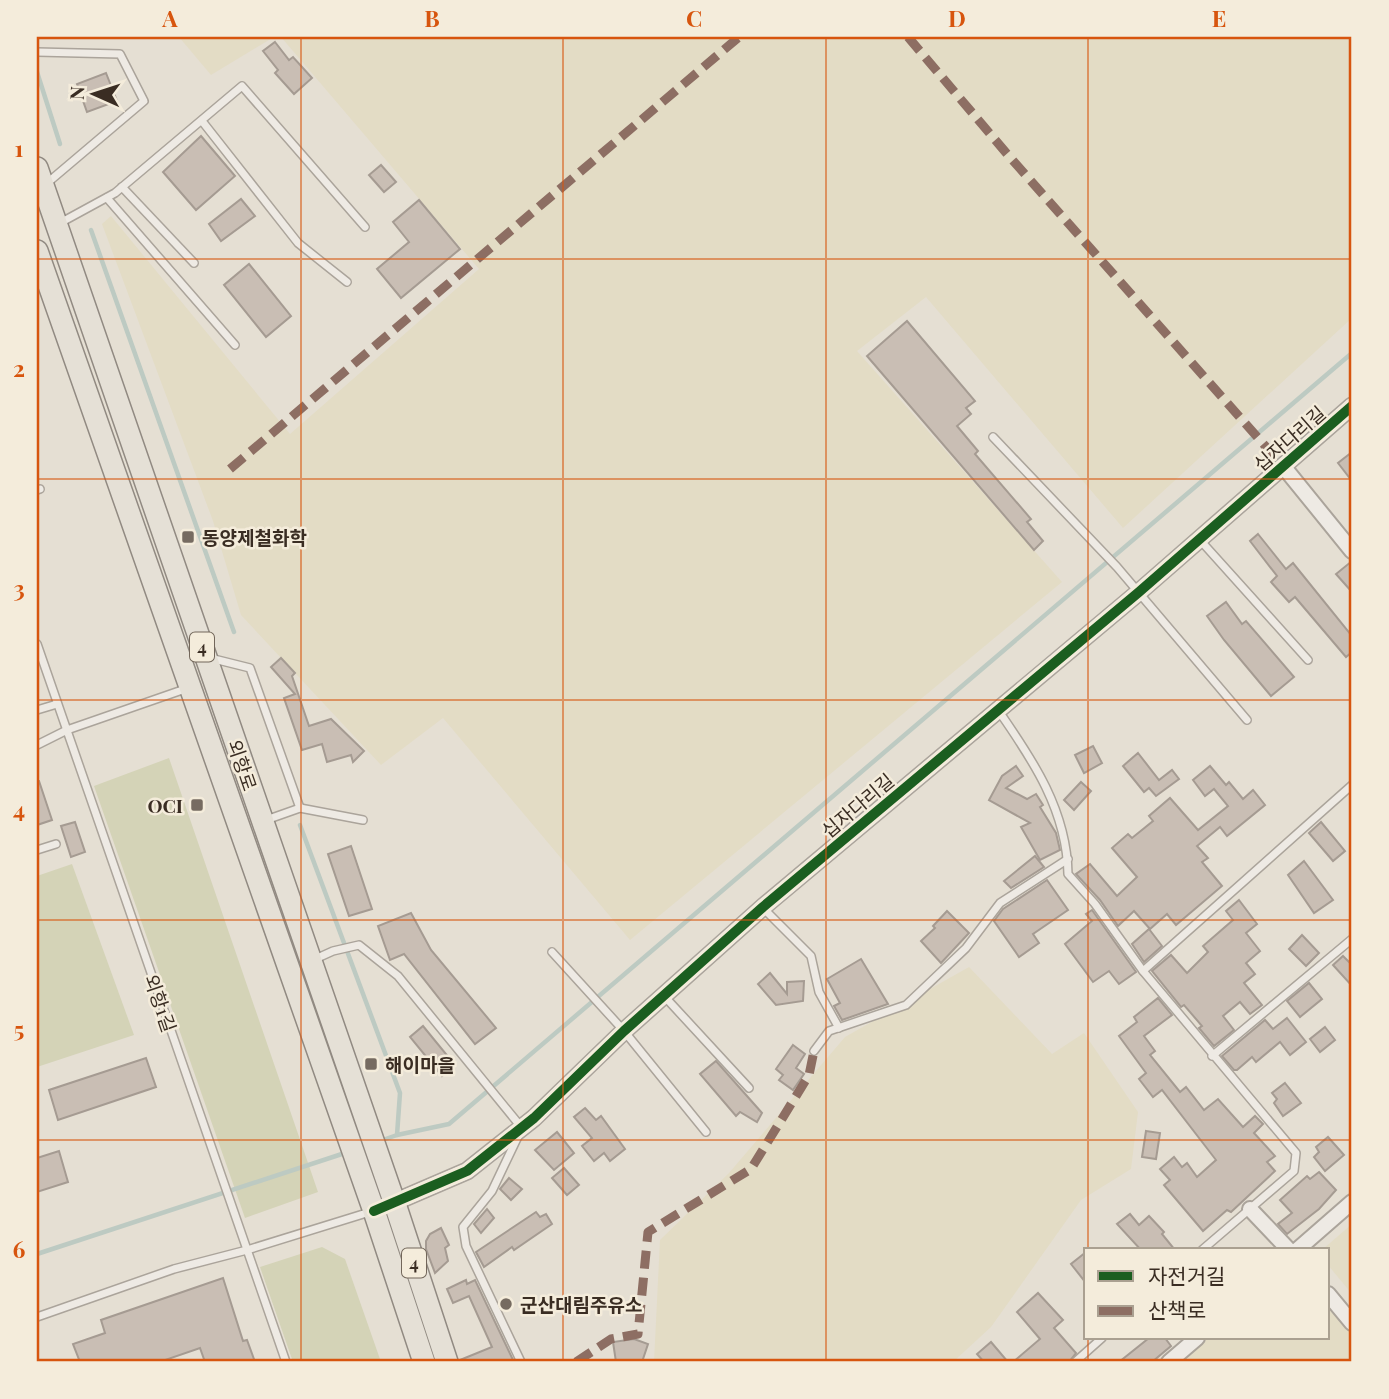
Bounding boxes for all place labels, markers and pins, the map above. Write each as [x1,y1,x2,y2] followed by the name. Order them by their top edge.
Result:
[202,524,307,550] place label: 동양제철화학
[180,529,196,545] marker: 동양제철화학
[147,792,183,818] place label: OCI
[189,797,205,813] marker: OCI
[385,1051,455,1077] place label: 해이마을
[363,1056,379,1072] marker: 해이마을
[520,1291,642,1317] place label: 군산대림주유소
[498,1296,514,1312] marker: 군산대림주유소

